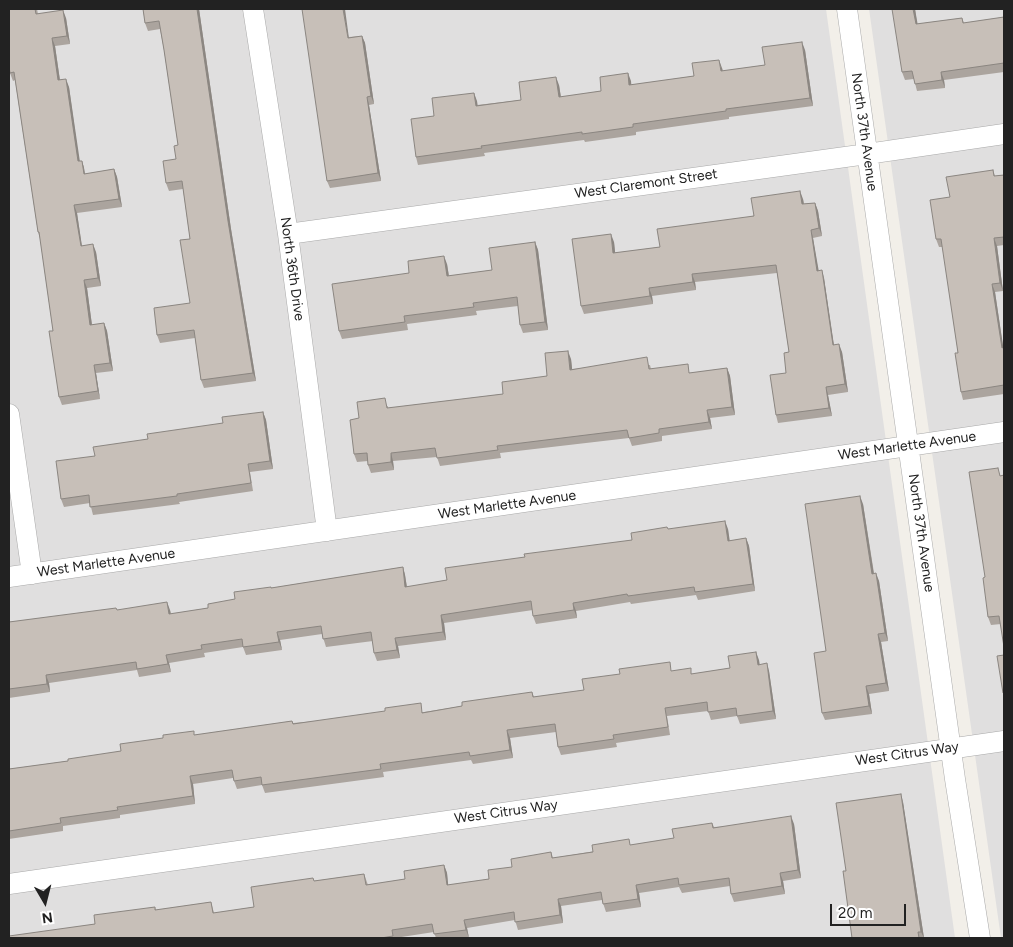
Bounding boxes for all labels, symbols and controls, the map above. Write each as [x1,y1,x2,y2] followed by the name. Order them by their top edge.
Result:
[847,72,881,192] street label: North 37th Avenue
[573,166,719,202] street label: West Claremont Street
[276,216,308,322] street label: North 36th Drive
[837,428,977,464] street label: West Marlette Avenue
[904,473,938,593] street label: North 37th Avenue
[437,487,577,523] street label: West Marlette Avenue
[36,545,176,581] street label: West Marlette Avenue
[854,738,960,770] street label: West Citrus Way
[453,796,559,828] street label: West Citrus Way
[20,877,70,927] north arrow
[833,894,909,926] scale bar
[838,904,872,922] text: 20 m
[41,908,54,927] text: N

